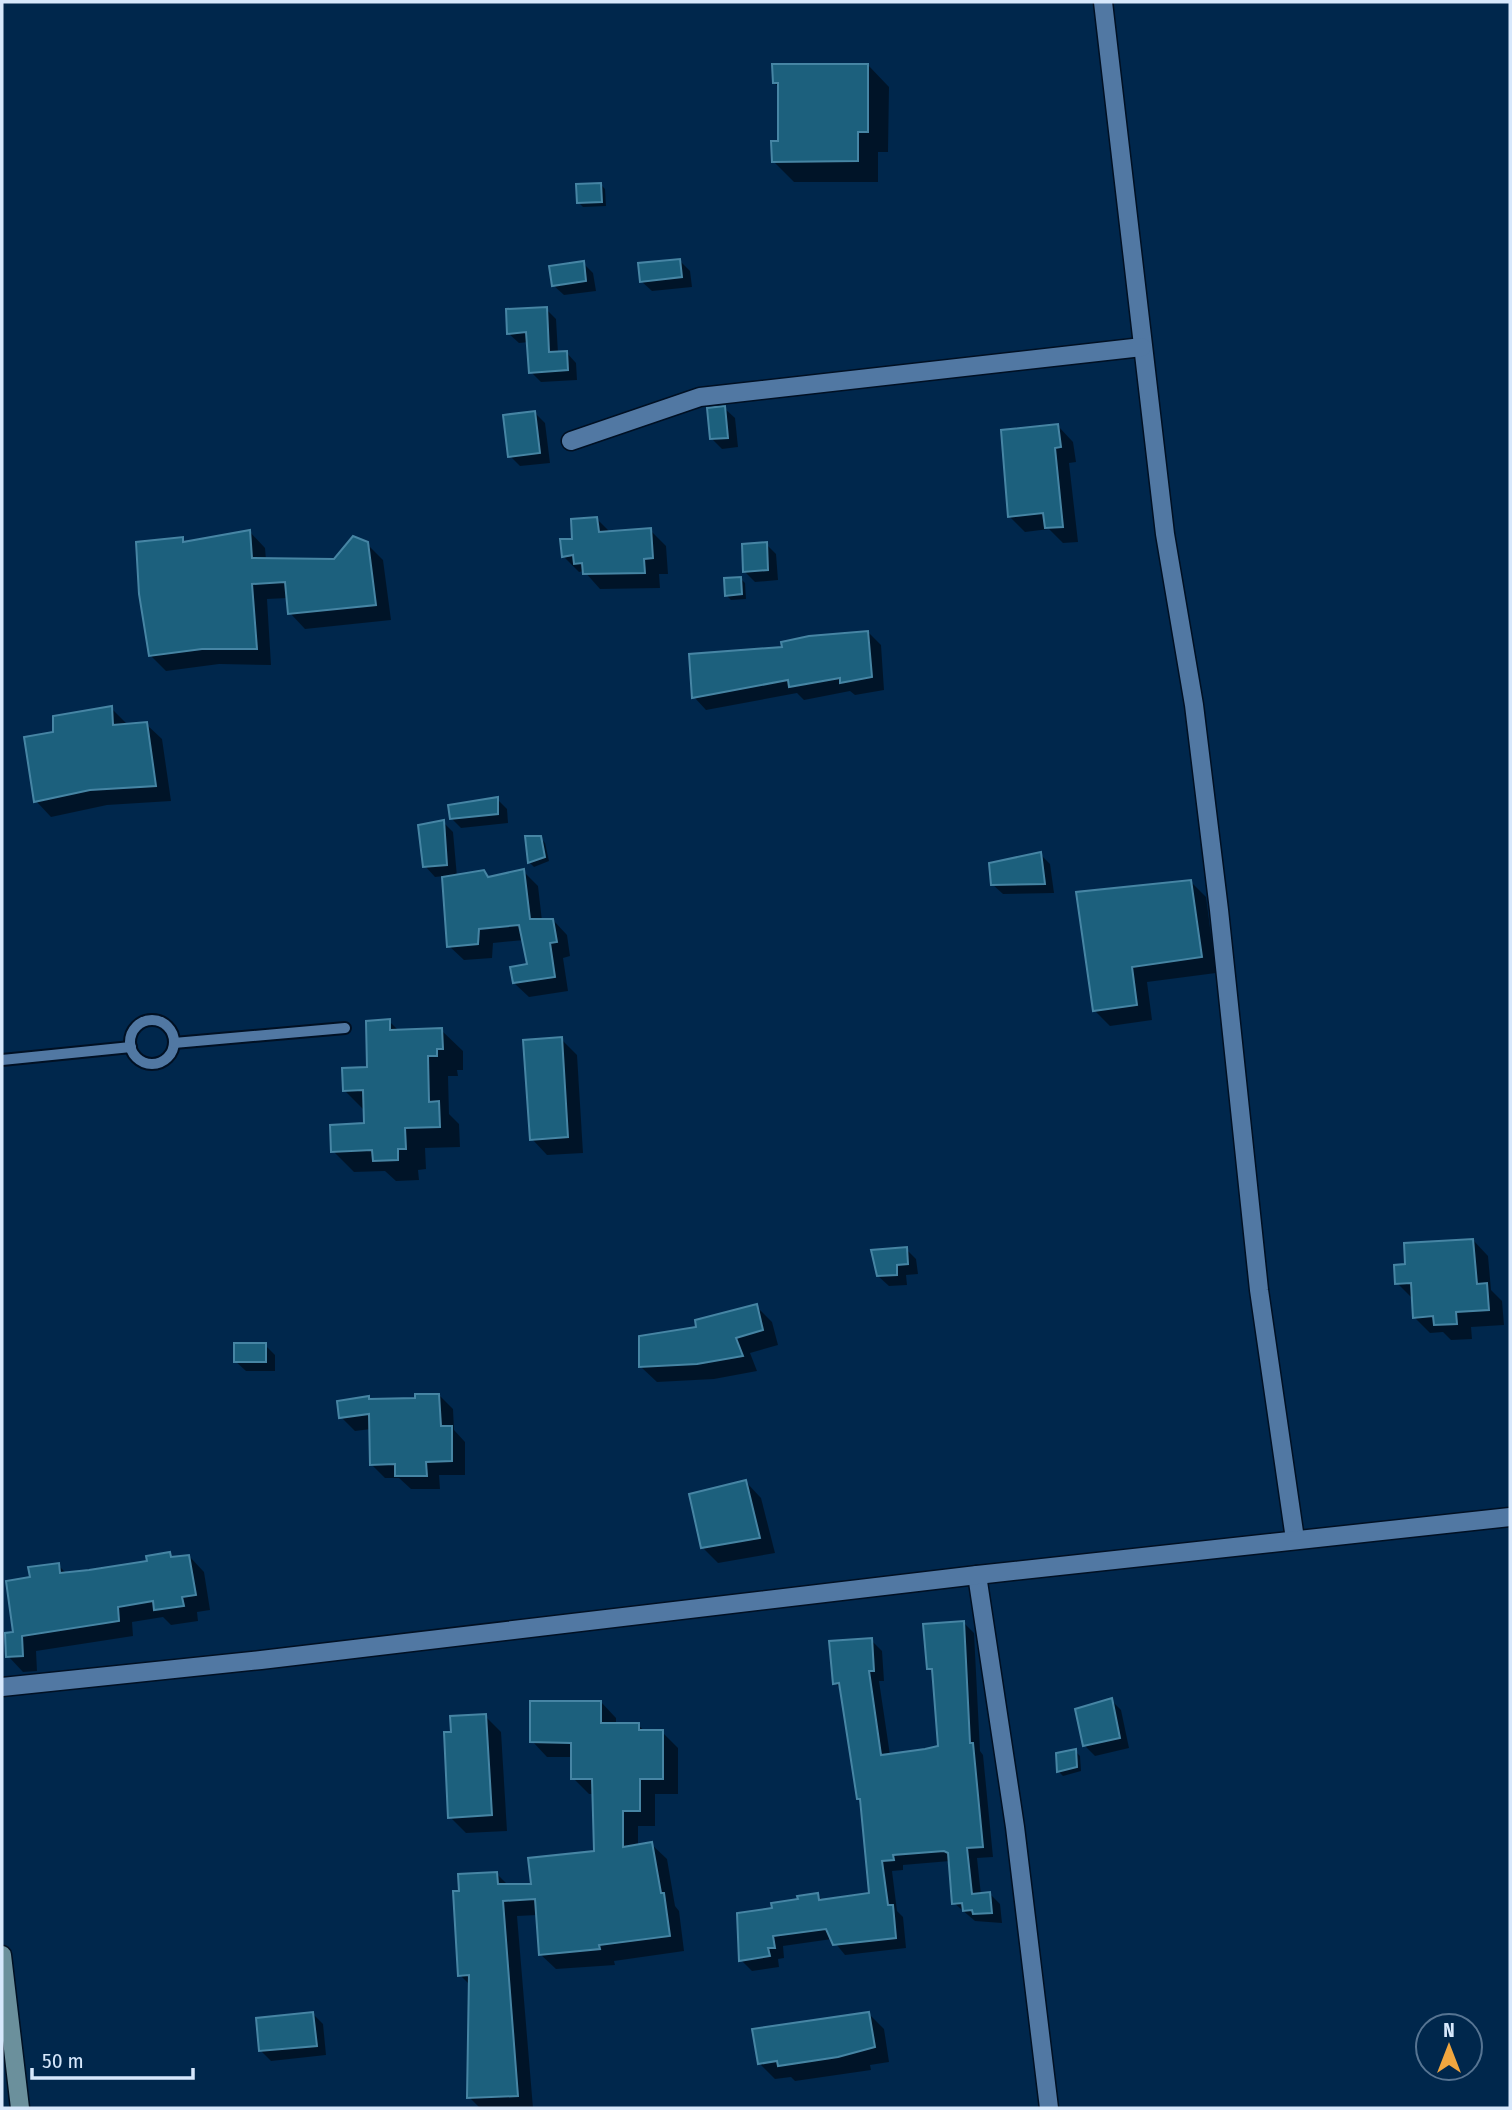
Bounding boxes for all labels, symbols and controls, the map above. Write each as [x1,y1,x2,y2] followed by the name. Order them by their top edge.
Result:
[1414,2012,1484,2082] north arrow
[1443,2019,1455,2042] text: N
[32,2036,192,2080] scale bar
[42,2048,84,2074] text: 50 m

